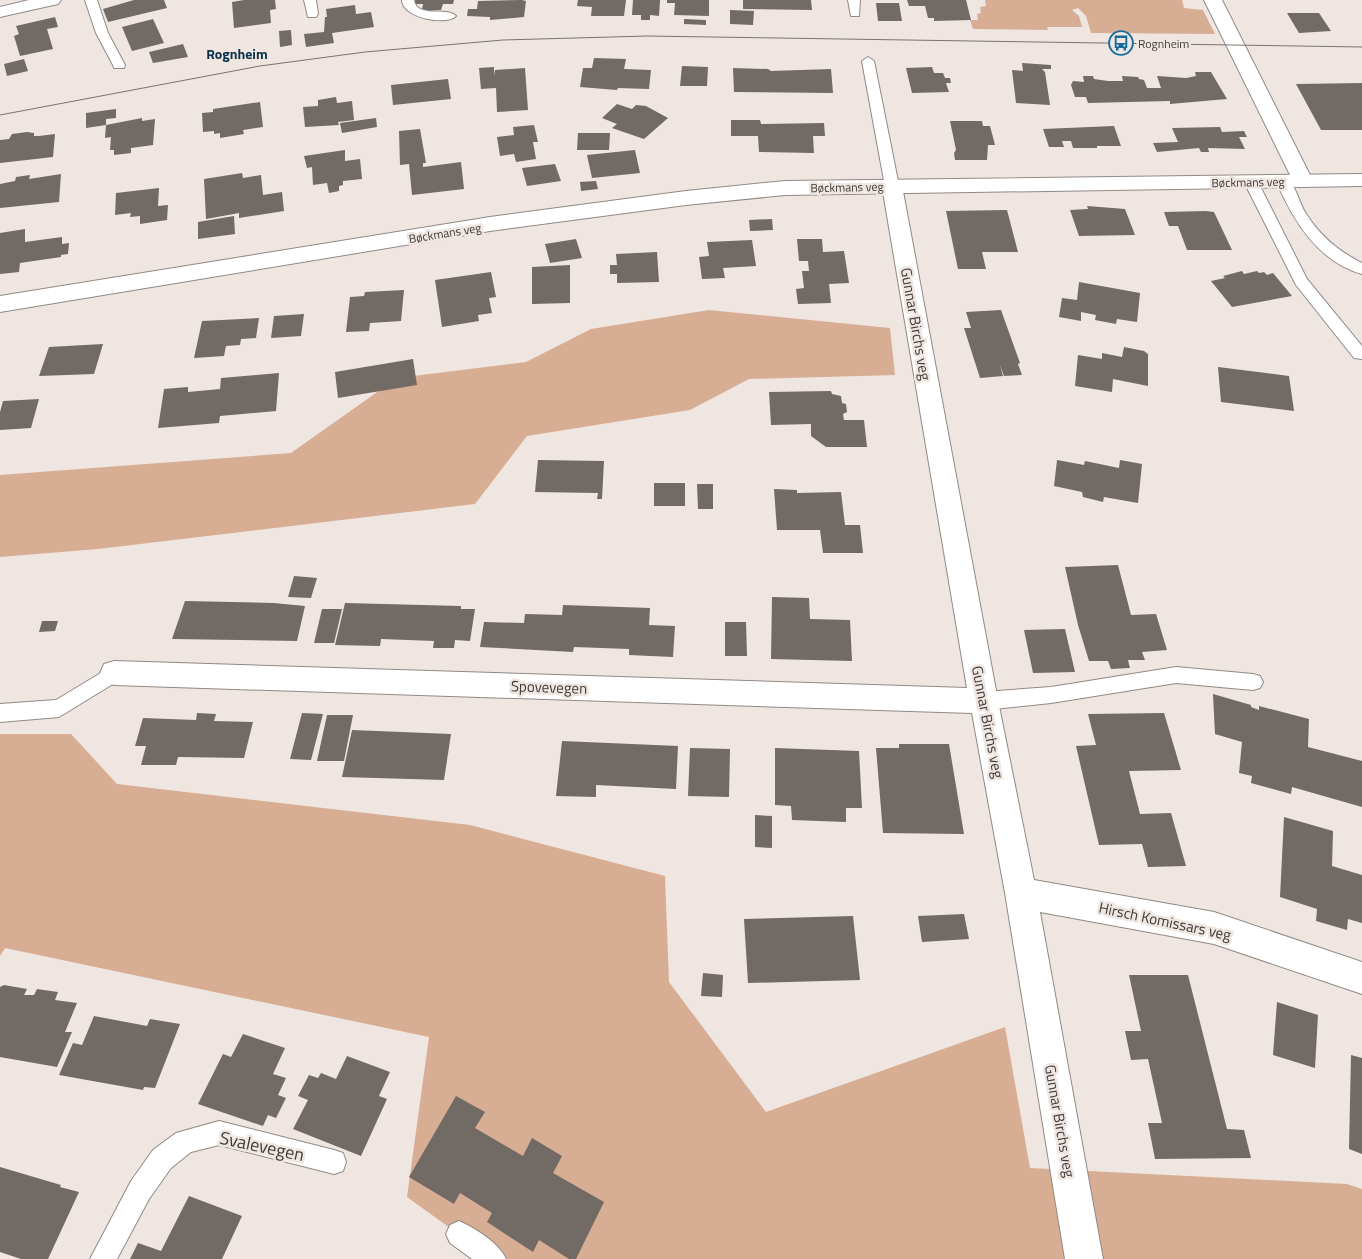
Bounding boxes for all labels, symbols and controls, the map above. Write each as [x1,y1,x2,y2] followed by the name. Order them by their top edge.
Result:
[1108,30,1134,56] bus stop icon: Rognheim
[1138,34,1189,53] place label: Rognheim
[206,43,268,64] district label: Rognheim
[1211,172,1285,192] street label: Bøckmans veg
[810,177,884,197] street label: Bøckmans veg
[407,218,483,248] street label: Bøckmans veg
[895,266,937,382] street label: Gunnar Birchs veg
[966,664,1010,780] street label: Gunnar Birchs veg
[510,674,588,700] street label: Spovevegen
[1097,896,1234,946] street label: Hirsch Komissars veg
[1039,1063,1081,1179] street label: Gunnar Birchs veg
[217,1124,307,1168] street label: Svalevegen

